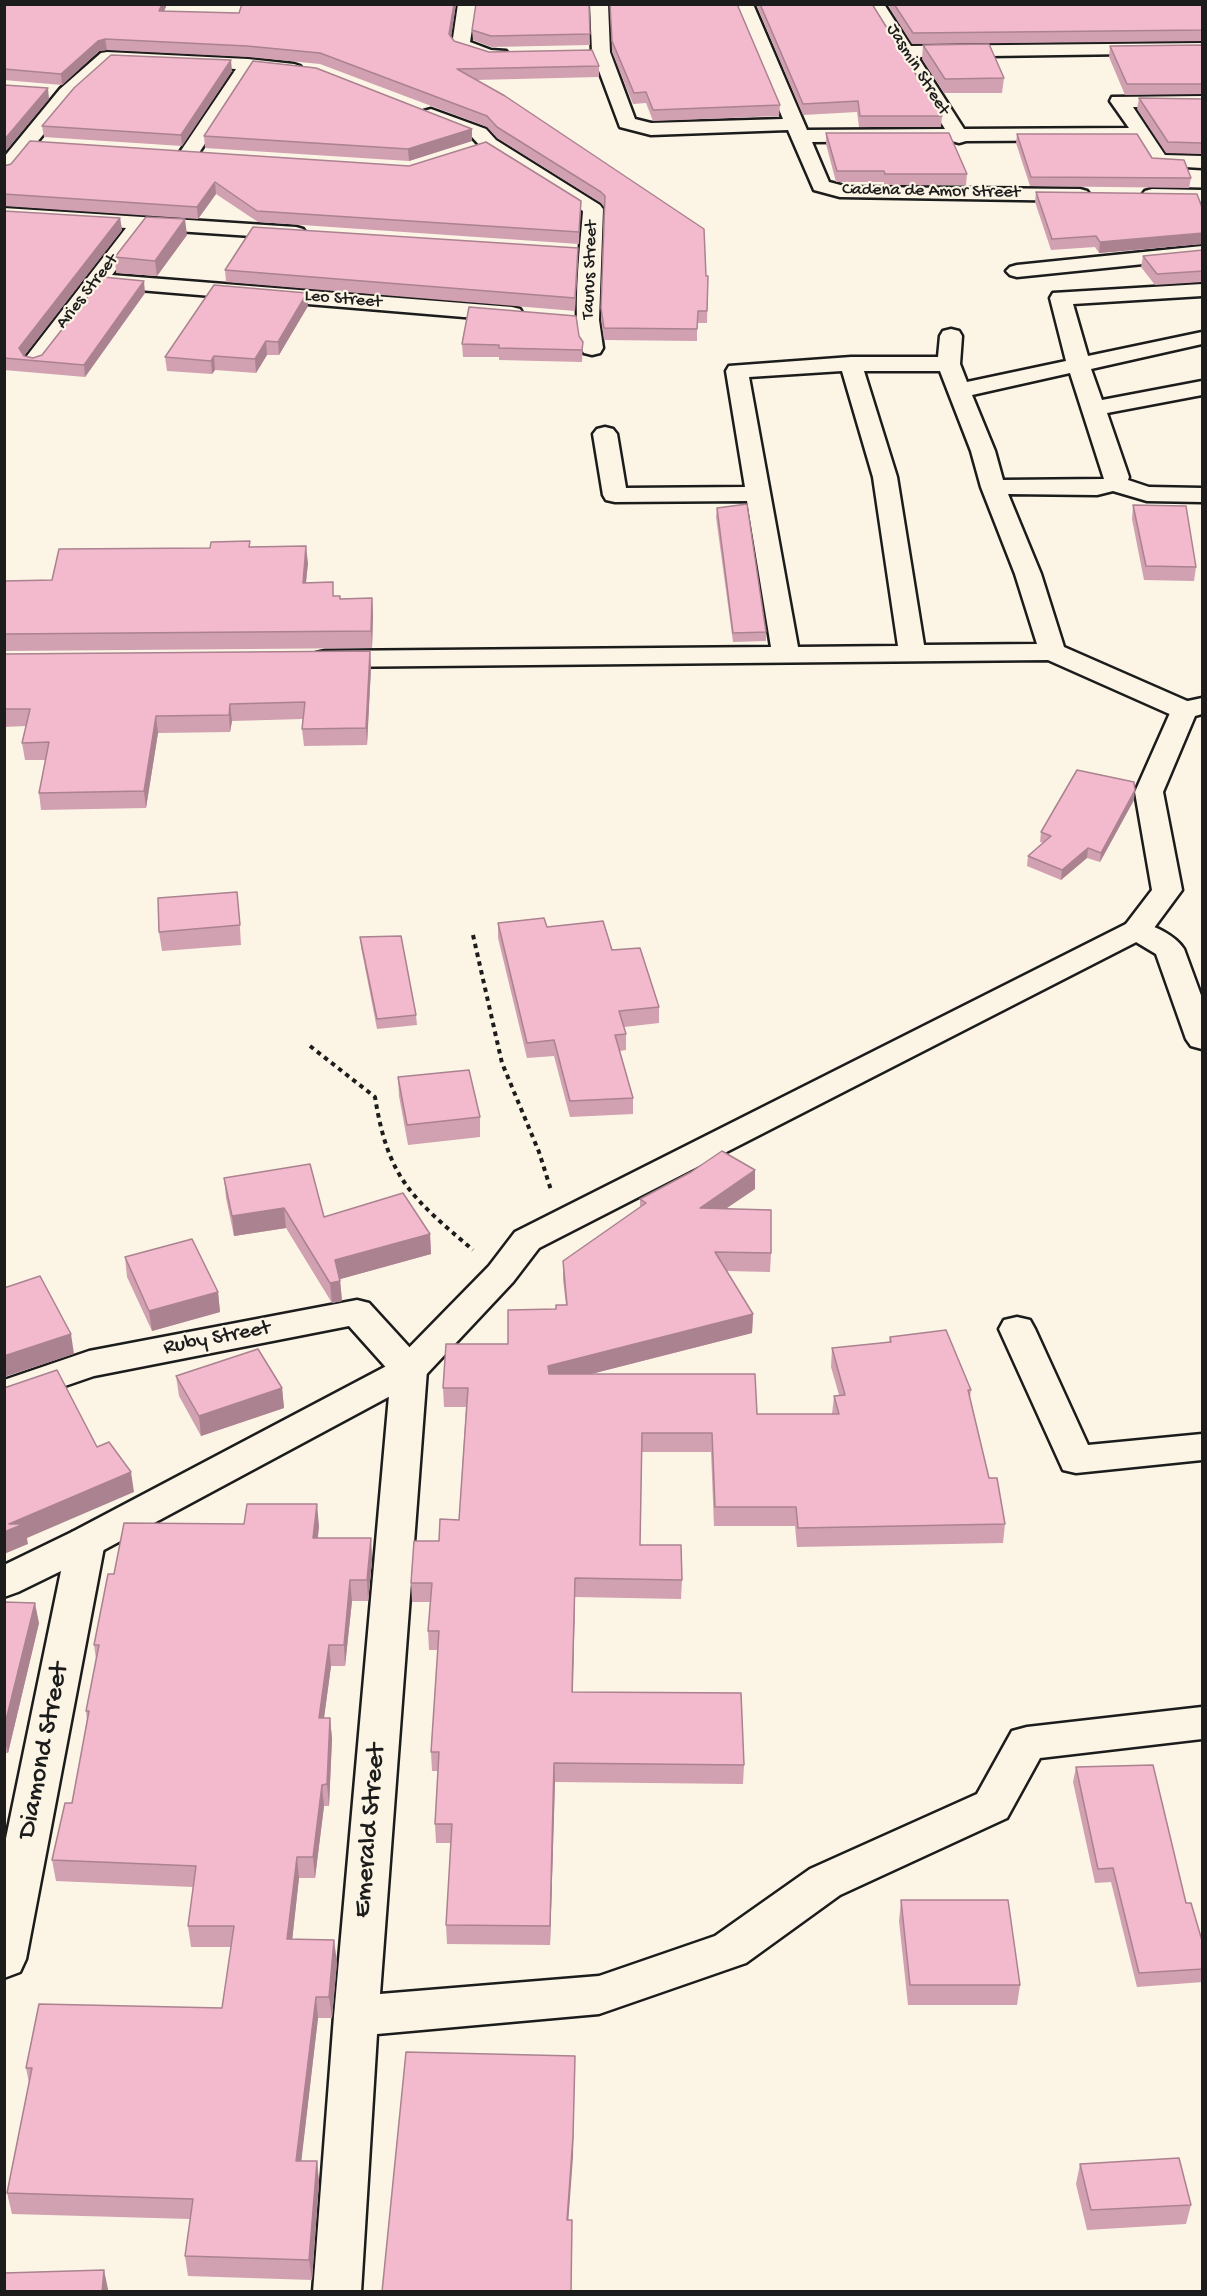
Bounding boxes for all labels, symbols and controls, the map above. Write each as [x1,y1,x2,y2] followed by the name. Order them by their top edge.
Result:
[880,20,954,120] street label: Jasmin Street
[842,180,1020,204] street label: Cadena de Amor Street
[578,220,604,320] street label: Taurus Street
[52,250,124,334] street label: Aries Street
[303,286,383,314] street label: Leo Street
[161,1316,273,1362] street label: Ruby Street
[12,1660,78,1842] street label: Diamond Street
[347,1743,395,1919] street label: Emerald Street

